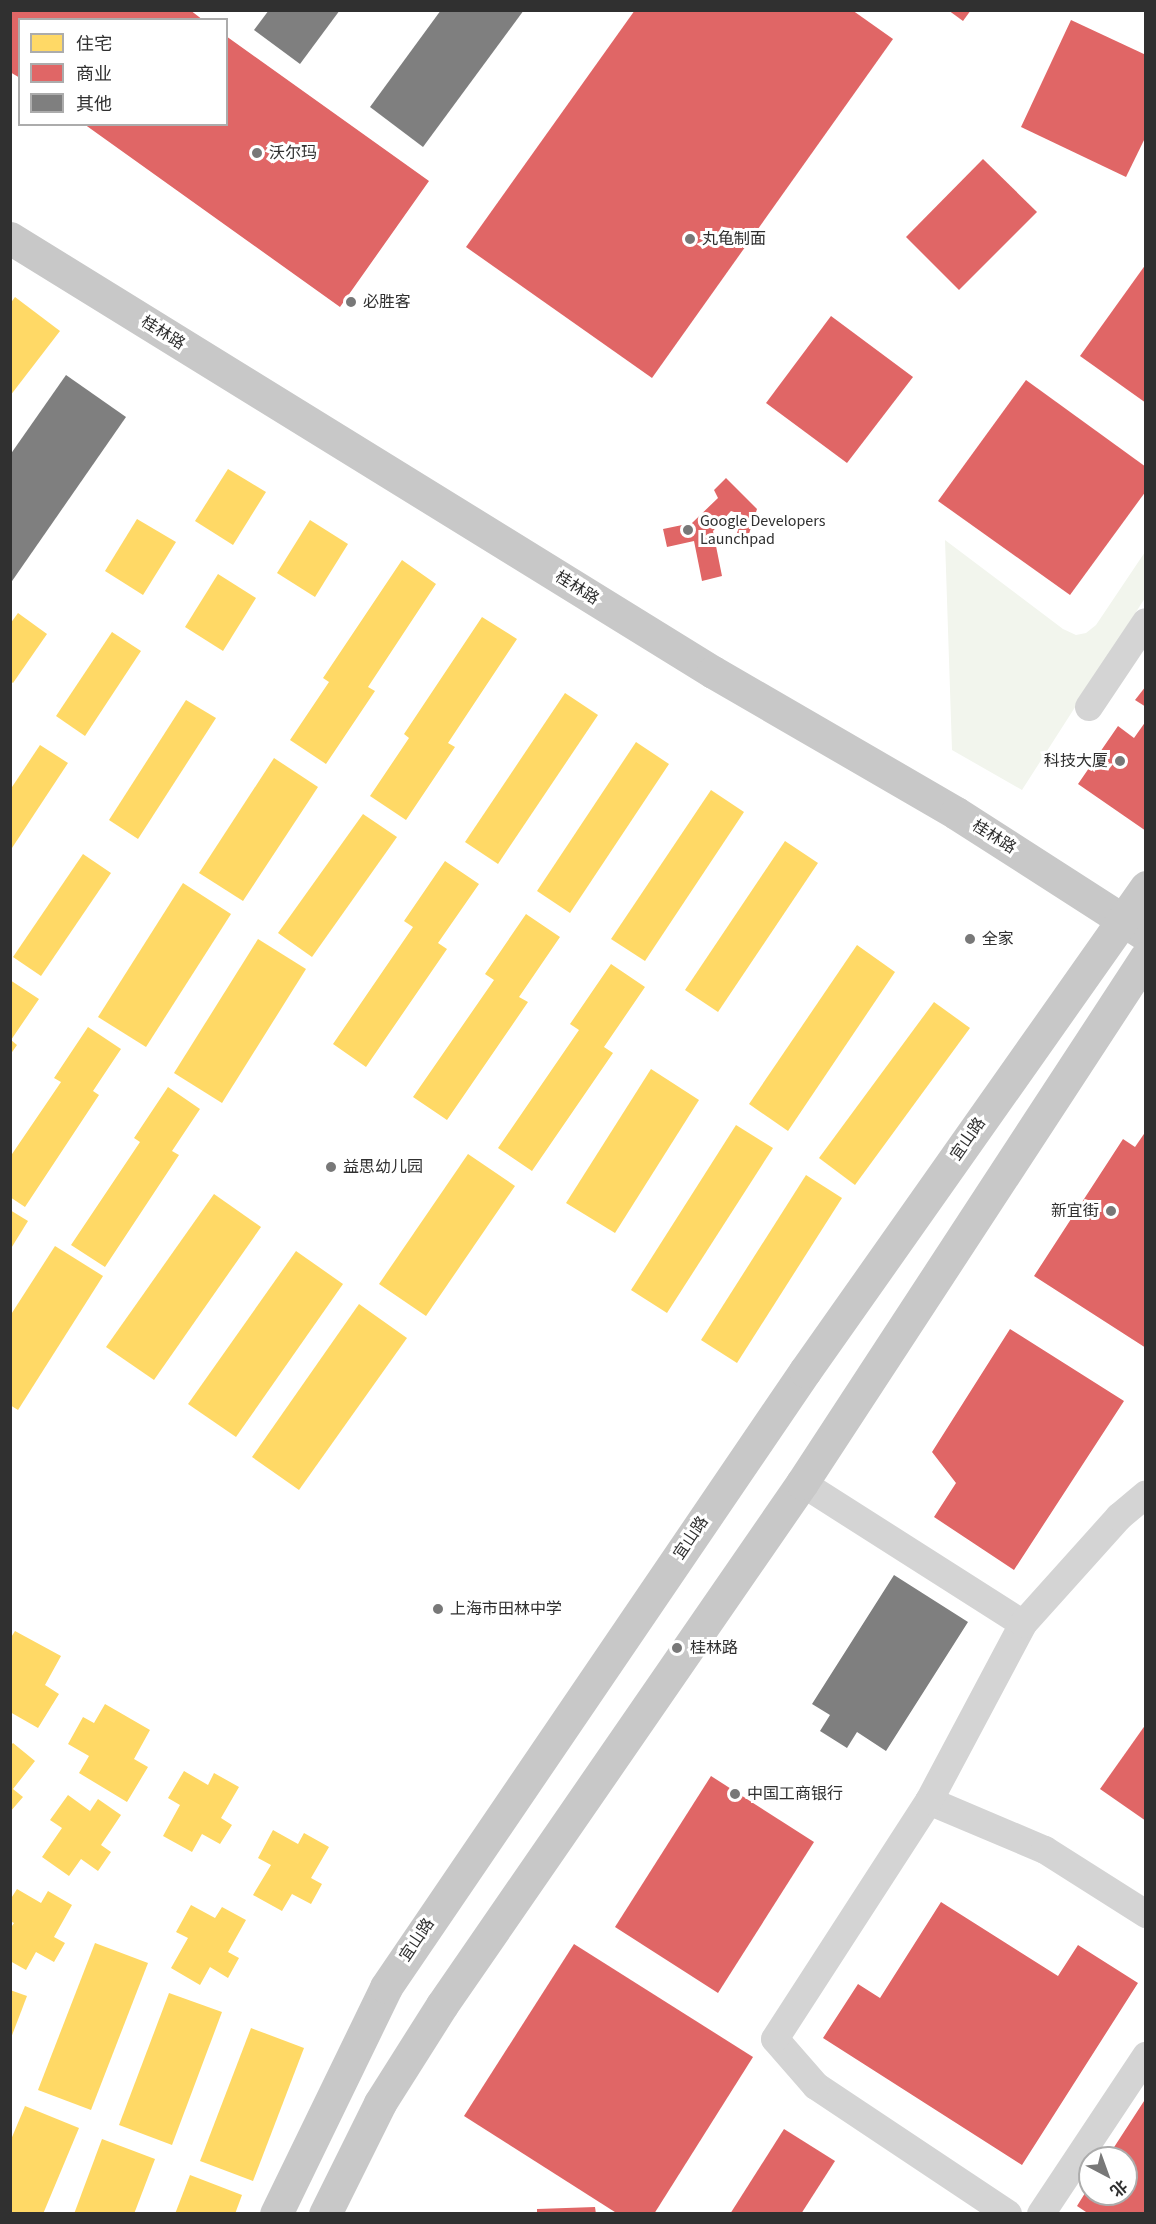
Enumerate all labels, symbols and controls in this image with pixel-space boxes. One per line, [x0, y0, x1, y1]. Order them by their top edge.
legend [18, 18, 228, 126]
text: 住宅 [76, 32, 112, 57]
text: 商业 [76, 62, 112, 87]
text: 其他 [76, 92, 112, 117]
place label: 沃尔玛 [269, 143, 317, 163]
marker: 沃尔玛 [250, 146, 264, 160]
place label: 丸龟制面 [702, 229, 766, 249]
marker: 丸龟制面 [683, 232, 697, 246]
place label: 必胜客 [363, 292, 411, 312]
marker: 必胜客 [344, 295, 358, 309]
street label: 桂林路 [138, 312, 188, 354]
place label: Google Developers Launchpad [700, 511, 825, 549]
marker: Google Developers Launchpad [681, 523, 695, 537]
street label: 桂林路 [552, 567, 602, 609]
place label: 科技大厦 [1044, 751, 1108, 771]
marker: 科技大厦 [1113, 754, 1127, 768]
street label: 桂林路 [969, 816, 1019, 858]
place label: 全家 [982, 929, 1014, 949]
marker: 全家 [963, 932, 977, 946]
street label: 宜山路 [946, 1114, 990, 1164]
place label: 益思幼儿园 [343, 1157, 423, 1177]
marker: 益思幼儿园 [324, 1160, 338, 1174]
place label: 新宜街 [1051, 1201, 1099, 1221]
marker: 新宜街 [1104, 1204, 1118, 1218]
street label: 宜山路 [670, 1513, 712, 1563]
place label: 上海市田林中学 [450, 1599, 562, 1619]
marker: 上海市田林中学 [431, 1602, 445, 1616]
place label: 桂林路 [690, 1638, 738, 1658]
marker: 桂林路 [668, 1639, 686, 1657]
place label: 中国工商银行 [747, 1784, 843, 1804]
marker: 中国工商银行 [728, 1787, 742, 1801]
street label: 宜山路 [396, 1915, 438, 1965]
north arrow [1078, 2146, 1138, 2206]
text: 北 [1105, 2175, 1132, 2202]

